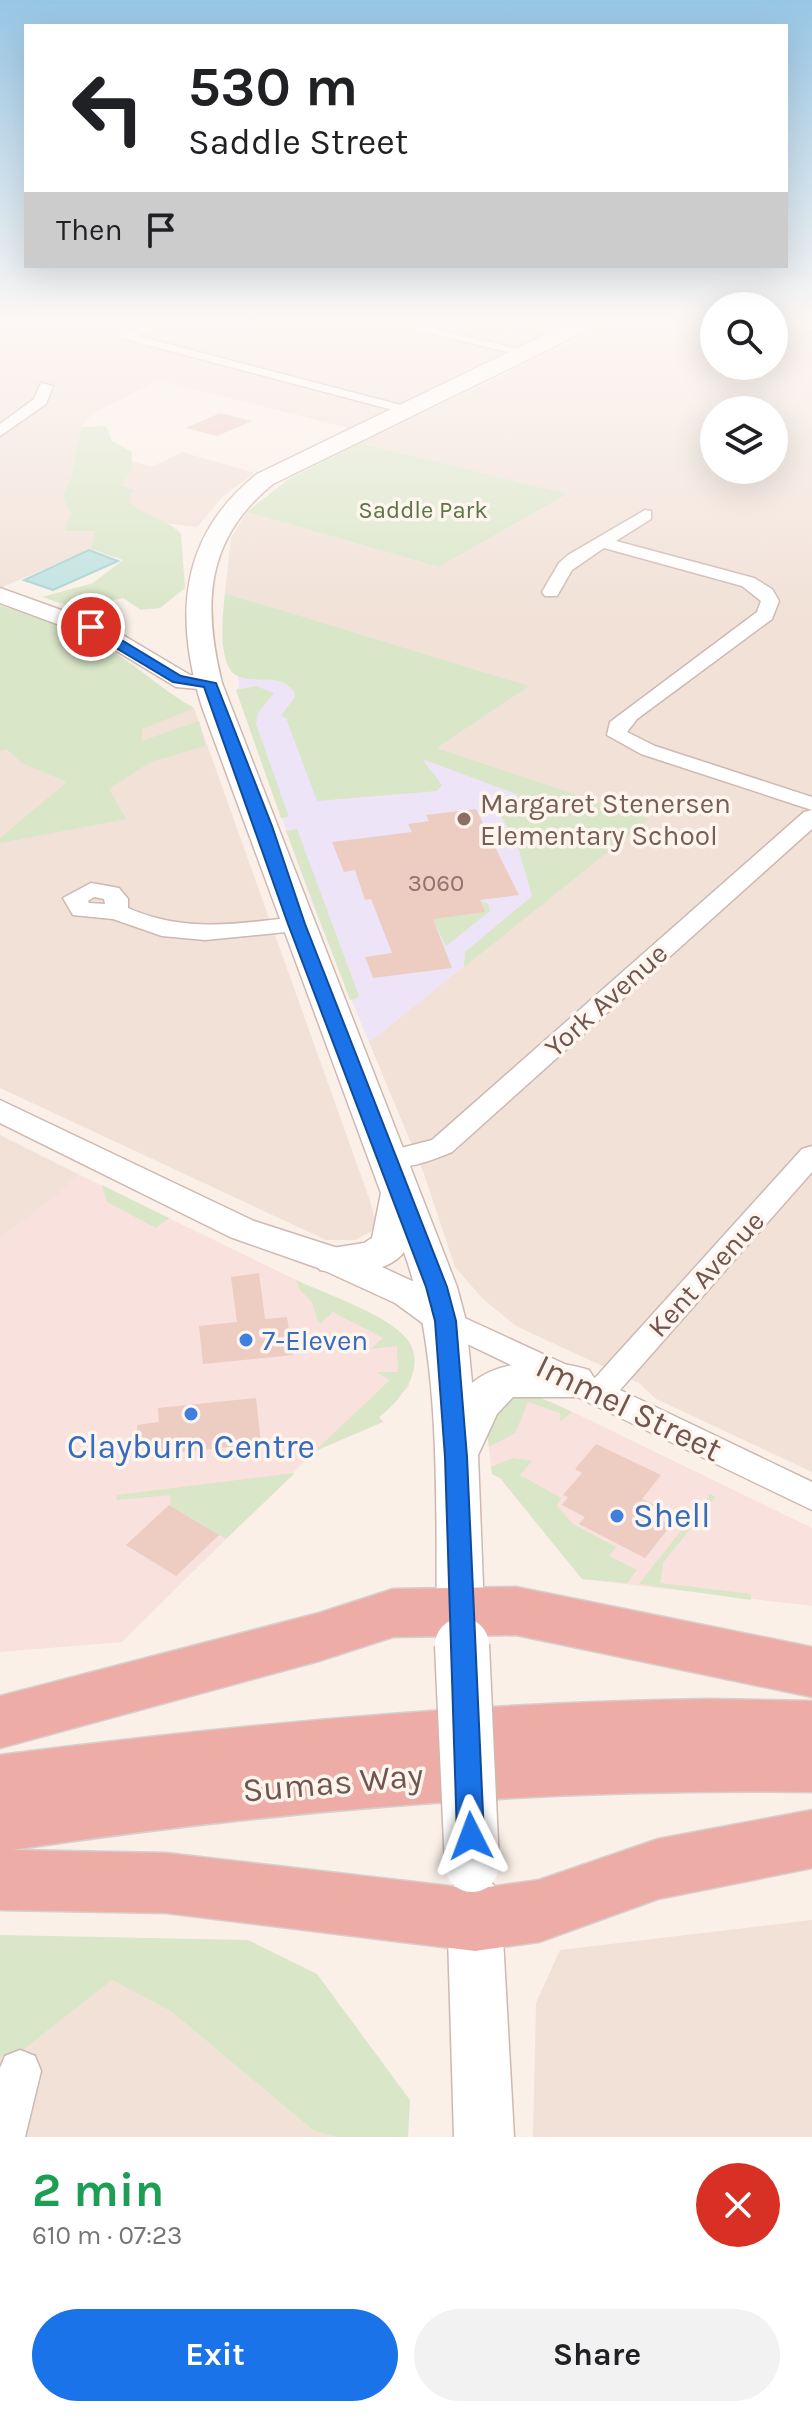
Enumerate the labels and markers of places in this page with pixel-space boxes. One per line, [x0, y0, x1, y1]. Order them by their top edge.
pin [57, 593, 125, 661]
place label: Margaret Stenersen Elementary School [480, 787, 731, 852]
marker: Margaret Stenersen Elementary School [455, 810, 473, 828]
place label: 7-Eleven [262, 1324, 368, 1357]
marker: 7-Eleven [237, 1331, 255, 1349]
marker: Clayburn Centre [182, 1405, 200, 1423]
place label: Clayburn Centre [67, 1427, 315, 1467]
place label: Shell [633, 1496, 711, 1536]
marker: Shell [608, 1507, 626, 1525]

